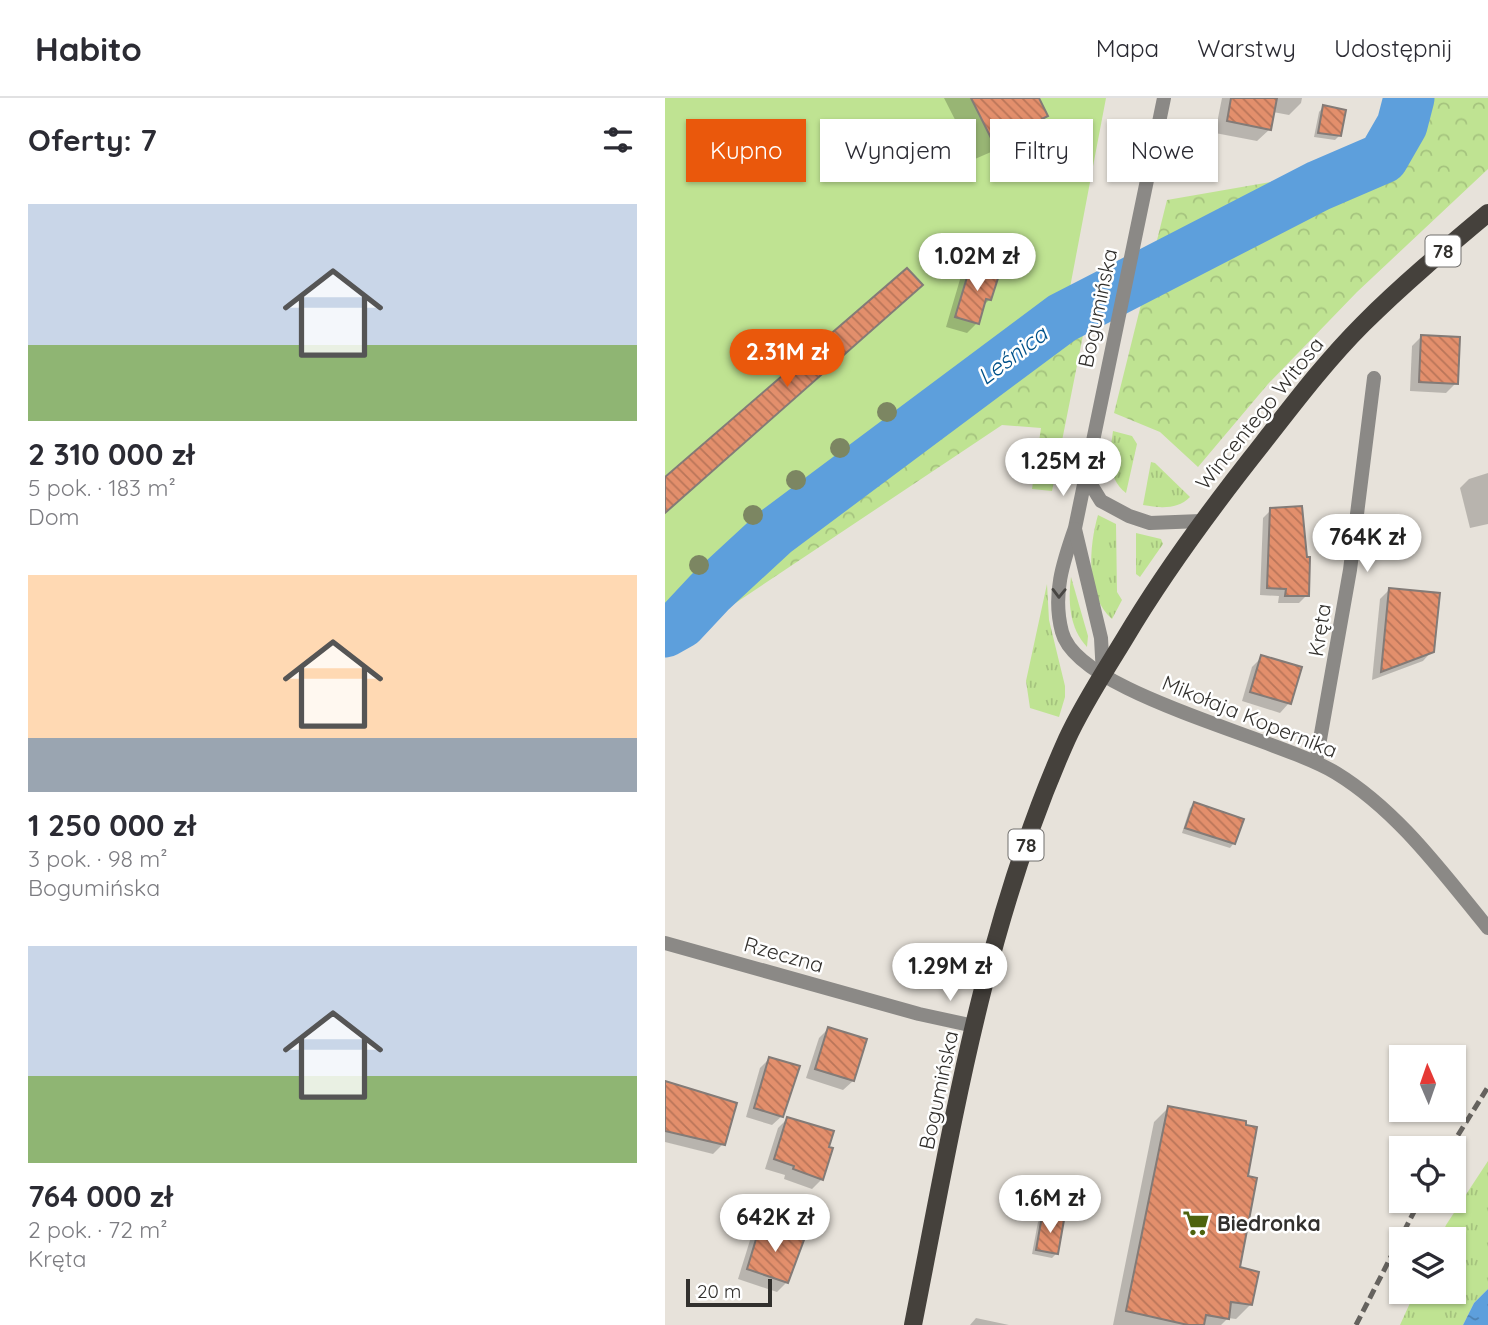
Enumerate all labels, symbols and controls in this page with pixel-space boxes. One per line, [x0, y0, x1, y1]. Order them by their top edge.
text: Habito [35, 28, 142, 69]
text: Mapa [1096, 33, 1159, 63]
text: Warstwy [1197, 33, 1296, 63]
text: Udostępnij [1334, 33, 1453, 63]
chip: Kupno [686, 119, 806, 182]
chip: Wynajem [820, 119, 976, 182]
chip: Filtry [990, 119, 1093, 182]
chip: Nowe [1107, 119, 1218, 182]
text: Oferty: 7 [28, 121, 157, 159]
icon: filters [599, 121, 637, 159]
pin: 1.02M zł [905, 234, 1049, 293]
road number: 78 [1425, 236, 1461, 266]
text: 1.02M zł [935, 241, 1019, 270]
street label: Bogumińska [1072, 246, 1122, 370]
icon: home [270, 250, 396, 376]
water label: Leśnica [971, 319, 1054, 391]
pin: 2.31M zł [715, 330, 859, 389]
street label: Wincentego Witosa [1189, 331, 1329, 495]
text: 2.31M zł [746, 337, 828, 366]
text: 2 310 000 zł [28, 435, 194, 473]
pin: 1.25M zł [991, 438, 1135, 498]
text: 1.25M zł [1021, 446, 1105, 475]
text: 5 pok. · 183 m² [28, 473, 176, 502]
text: Dom [28, 502, 80, 531]
pin: 764K zł [1302, 514, 1432, 574]
text: 764K zł [1328, 522, 1406, 551]
one-way arrow [1051, 589, 1067, 599]
street label: Kręta [1302, 602, 1336, 658]
icon: home [270, 621, 396, 747]
street label: Mikołaja Kopernika [1159, 669, 1341, 763]
text: 1 250 000 zł [28, 806, 196, 844]
road number: 78 [1009, 830, 1043, 860]
text: 3 pok. · 98 m² [28, 844, 167, 873]
text: Bogumińska [28, 873, 160, 902]
street label: Rzeczna [741, 930, 827, 978]
pin: 1.29M zł [878, 944, 1022, 1003]
text: 1.29M zł [908, 951, 992, 980]
icon: home [270, 992, 396, 1118]
street label: Bogumińska [913, 1028, 963, 1152]
north arrow [1389, 1045, 1467, 1122]
map controls [1389, 1045, 1466, 1304]
button: locate [1389, 1136, 1466, 1213]
pin: 1.6M zł [985, 1176, 1115, 1235]
text: 764 000 zł [28, 1177, 172, 1215]
text: 1.6M zł [1015, 1183, 1085, 1212]
pin: 642K zł [710, 1194, 840, 1254]
text: 642K zł [736, 1202, 814, 1231]
supermarket icon: Biedronka [1181, 1208, 1211, 1238]
place label: Biedronka [1217, 1210, 1321, 1236]
text: 2 pok. · 72 m² [28, 1215, 167, 1244]
button: layers [1389, 1227, 1466, 1304]
text: Kręta [28, 1244, 86, 1273]
scale bar [686, 1276, 772, 1308]
text: 20 m [697, 1279, 741, 1303]

